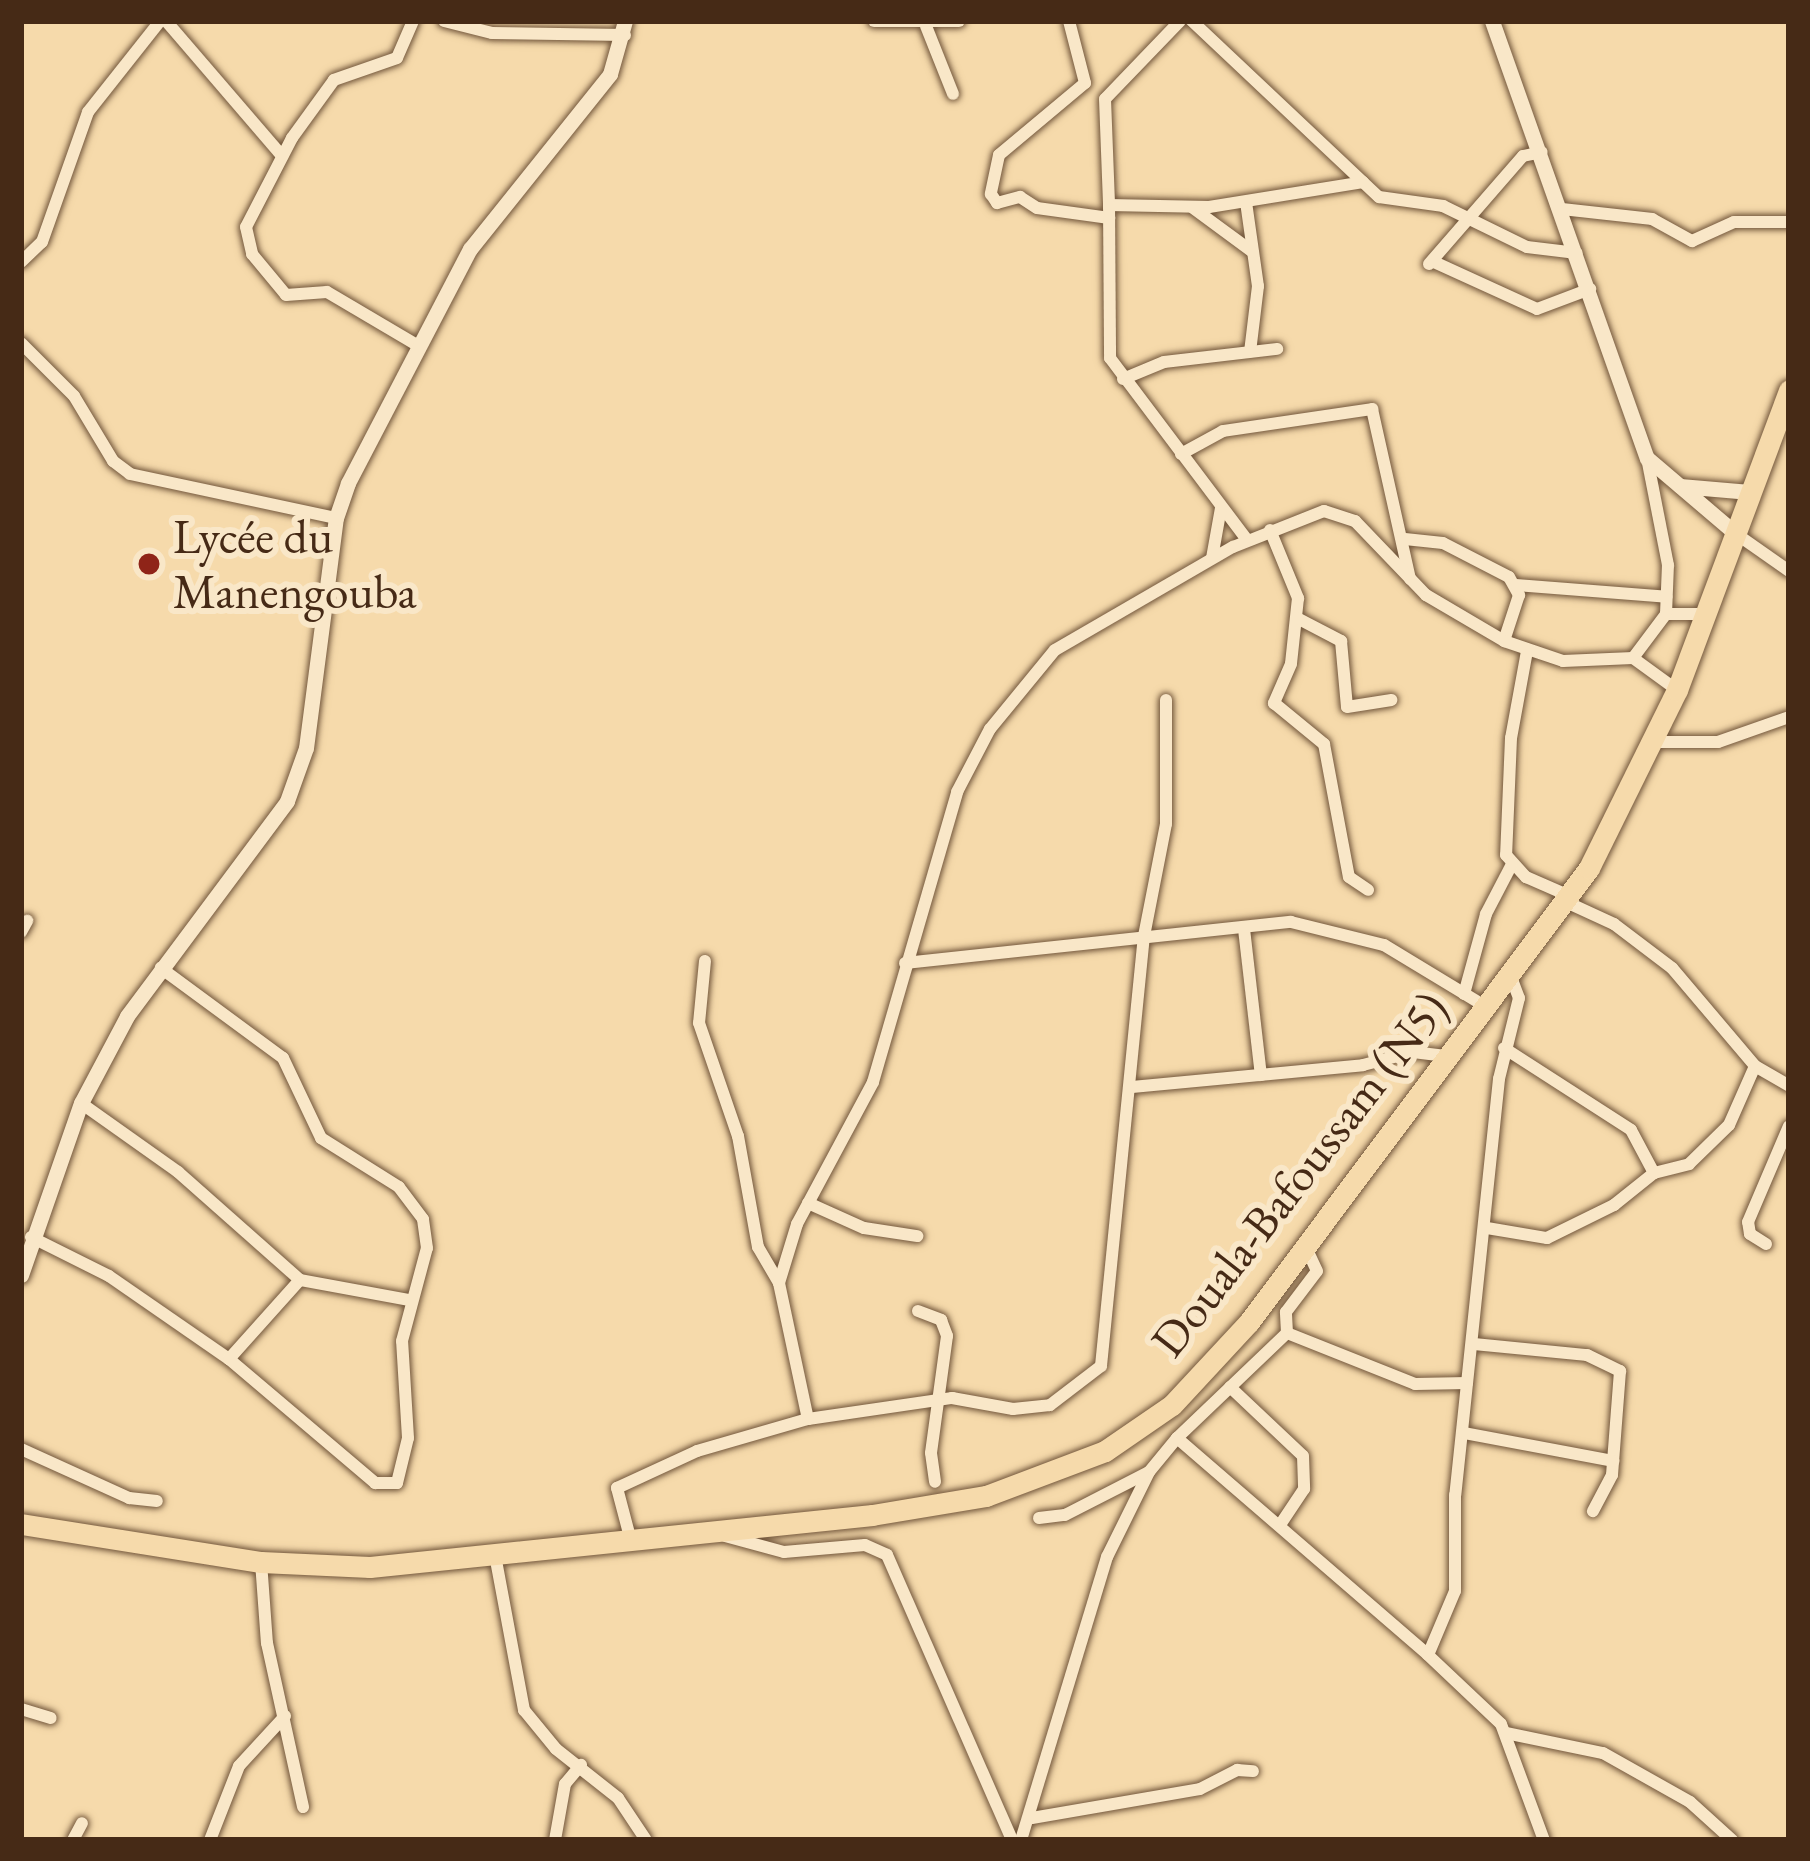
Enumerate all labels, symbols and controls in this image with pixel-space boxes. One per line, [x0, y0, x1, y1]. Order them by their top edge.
place label: Lycée du Manengouba [173, 507, 417, 620]
marker: Lycée du Manengouba [136, 551, 162, 577]
street label: Douala-Bafoussam (N5) [1139, 980, 1459, 1368]

